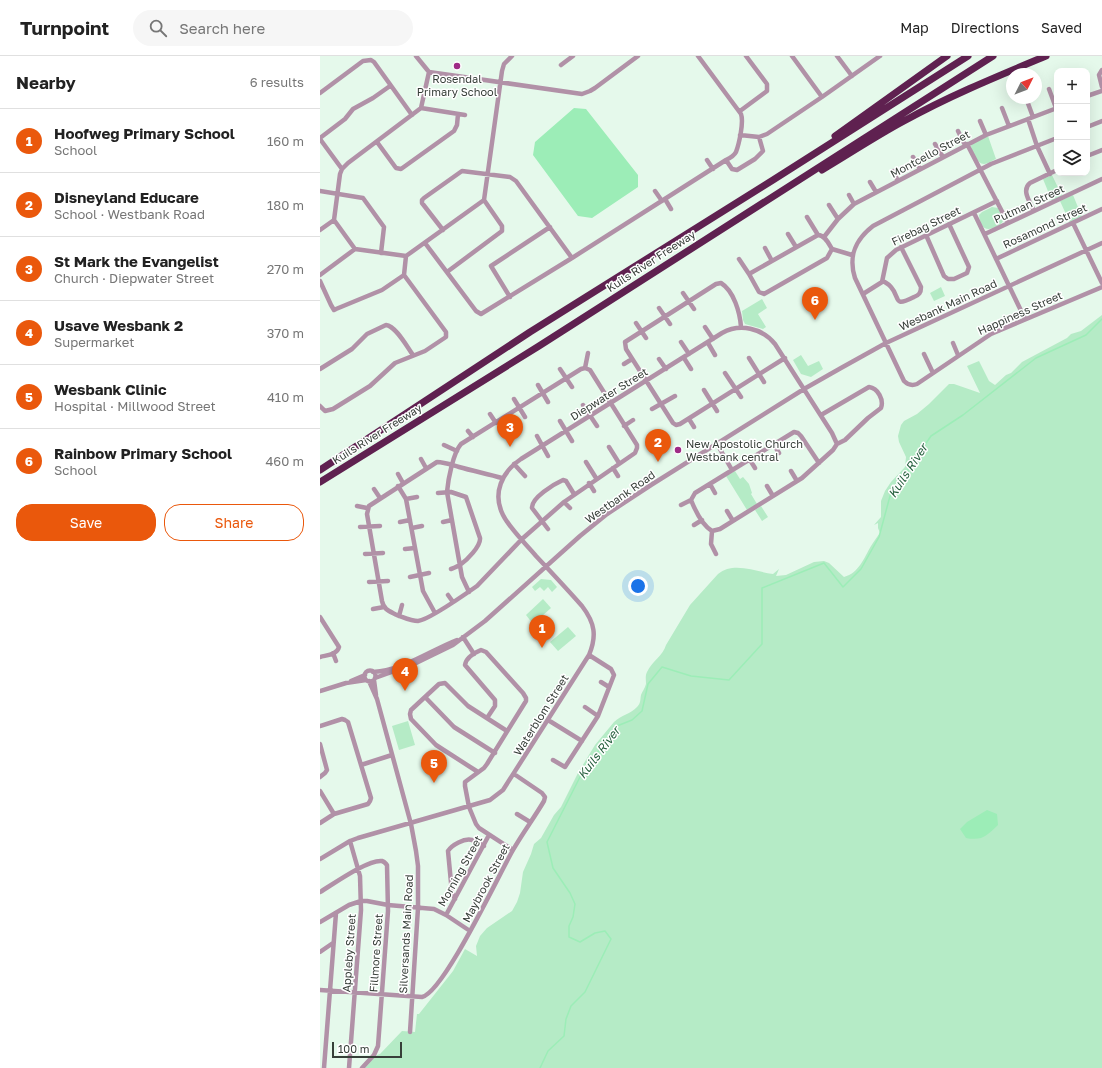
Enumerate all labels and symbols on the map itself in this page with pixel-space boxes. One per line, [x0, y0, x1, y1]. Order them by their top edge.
marker: Rosendal Primary School [452, 61, 462, 71]
north arrow [1006, 68, 1042, 104]
place label: Rosendal Primary School [417, 72, 498, 98]
street label: Montcello Street [888, 127, 972, 180]
street label: Putman Street [991, 182, 1066, 226]
street label: Rosamond Street [1001, 200, 1089, 251]
street label: Firebag Street [889, 203, 962, 248]
street label: Kuils River Freeway [604, 227, 697, 294]
street label: Wesbank Main Road [897, 276, 999, 333]
pin: 6 [802, 287, 828, 320]
street label: Happiness Street [976, 288, 1064, 337]
street label: Diepwater Street [568, 365, 650, 423]
street label: Kuils River Freeway [330, 401, 424, 466]
pin: 3 [497, 414, 523, 447]
pin: 2 [645, 429, 671, 462]
place label: New Apostolic Church Westbank central [686, 437, 803, 463]
water label: Kuils River [885, 439, 932, 500]
marker: New Apostolic Church Westbank central [673, 445, 683, 455]
street label: Westbank Road [582, 468, 657, 526]
your location [628, 576, 648, 596]
pin: 1 [529, 615, 555, 648]
pin: 4 [392, 658, 418, 691]
street label: Waterblom Street [510, 672, 571, 758]
water label: Kuils River [574, 722, 624, 782]
pin: 5 [421, 750, 447, 783]
street label: Morning Street [435, 833, 484, 908]
street label: Maybrook Street [459, 841, 512, 924]
street label: Silversands Main Road [396, 874, 415, 994]
street label: Appleby Street [339, 913, 358, 993]
street label: Fillmore Street [366, 913, 385, 993]
scale bar [332, 1040, 402, 1059]

